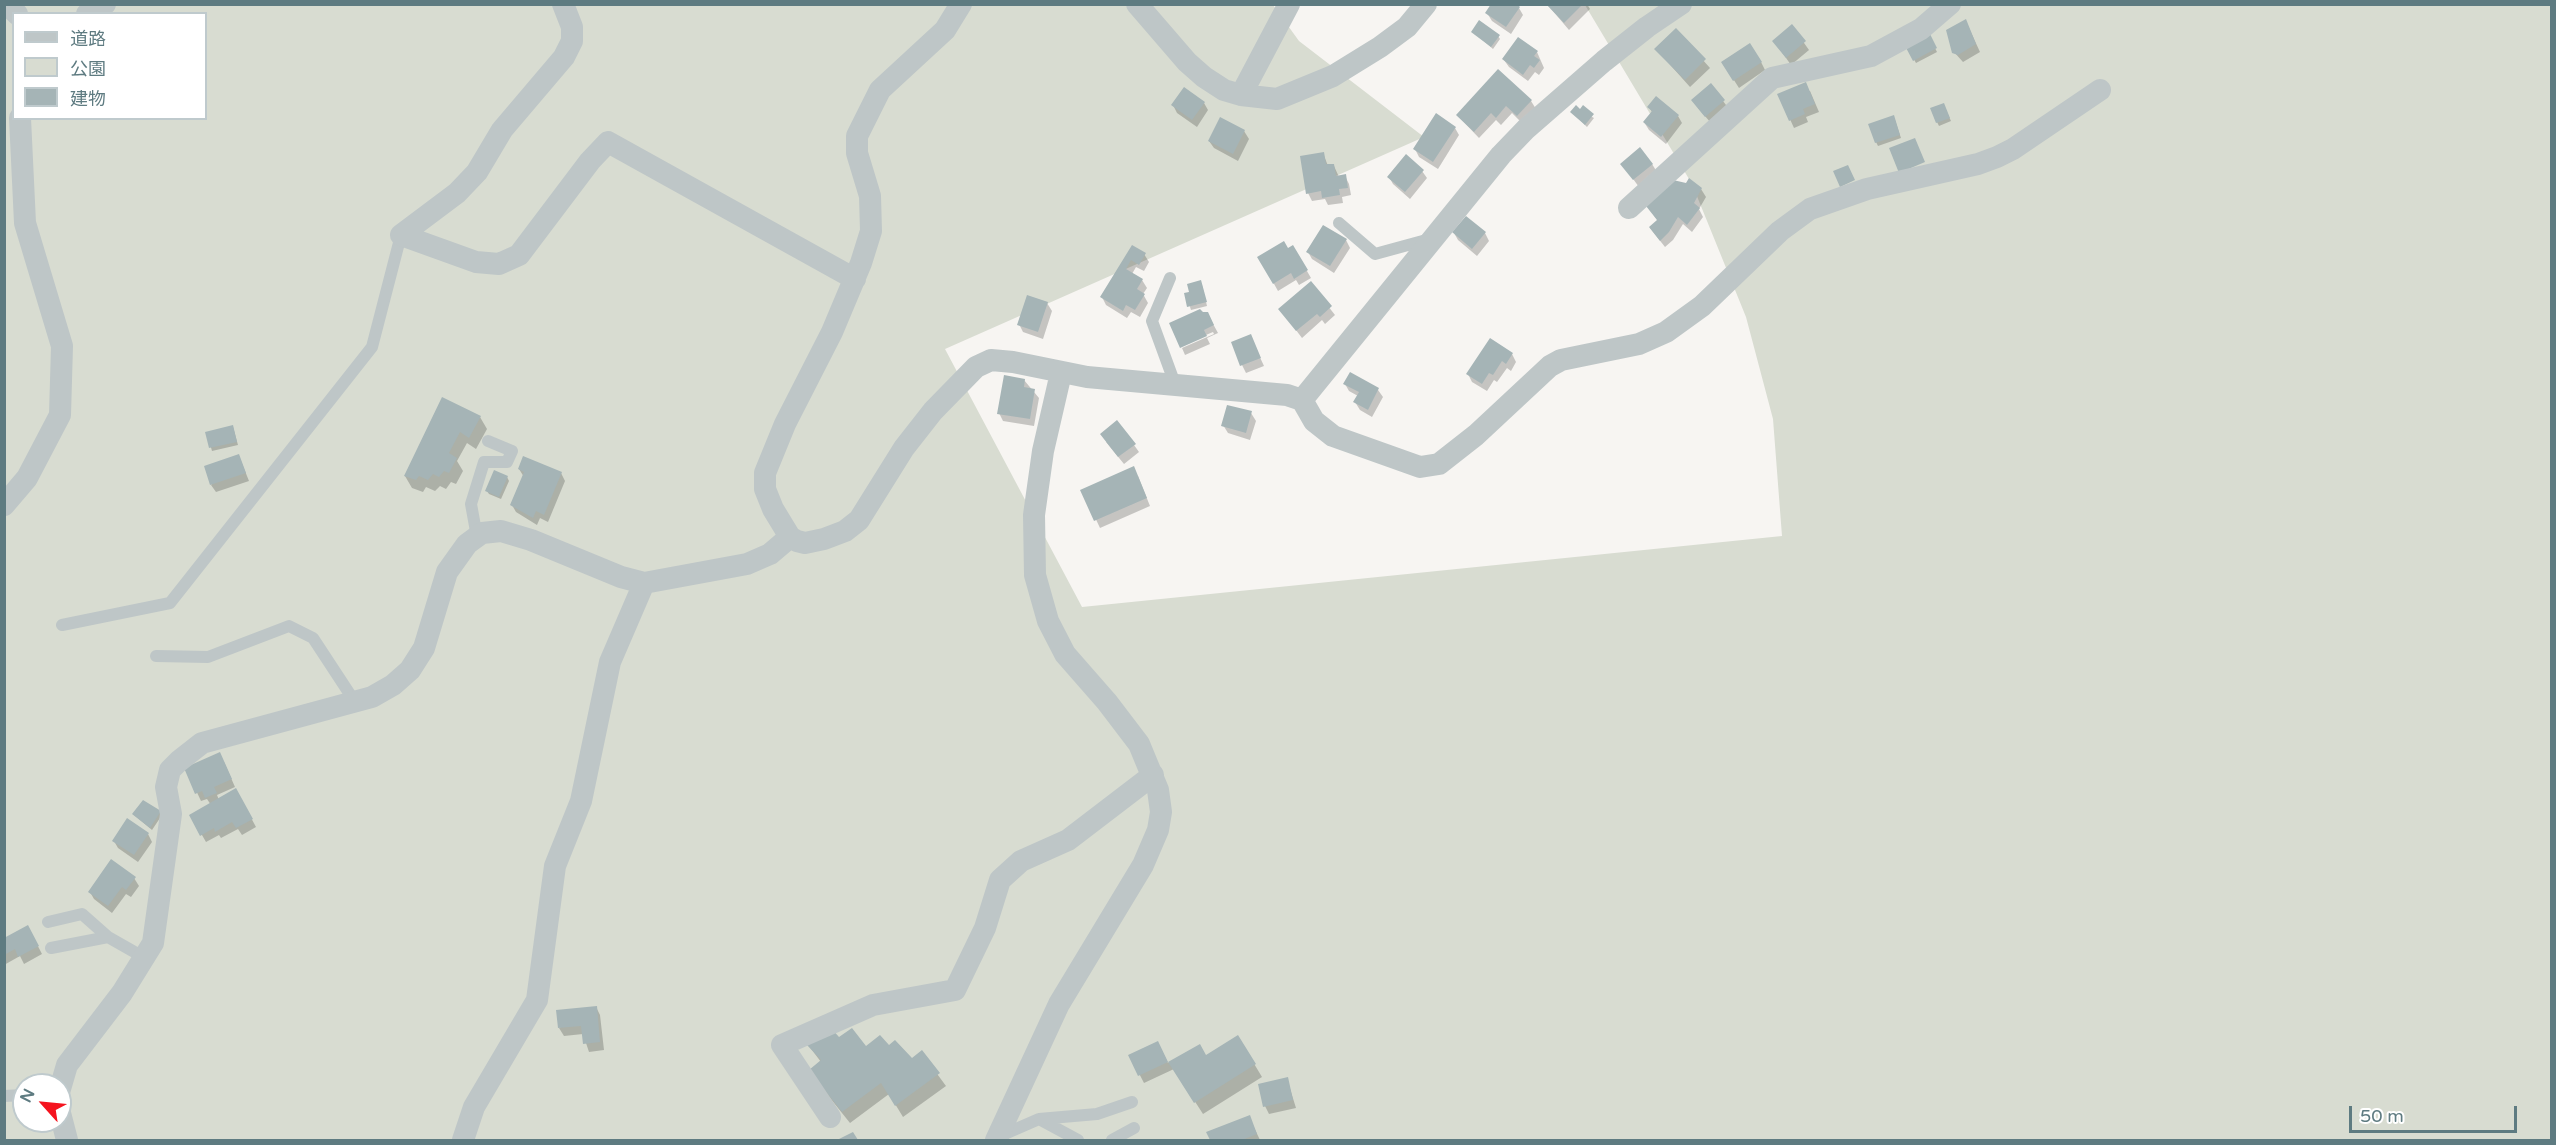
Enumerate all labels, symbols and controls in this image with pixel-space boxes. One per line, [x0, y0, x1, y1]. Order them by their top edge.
legend [12, 12, 207, 120]
text: 道路 [70, 28, 106, 50]
text: 公園 [70, 58, 106, 80]
text: 建物 [70, 88, 106, 110]
north arrow [12, 1073, 72, 1133]
text: N [16, 1085, 40, 1106]
scale bar [2352, 1094, 2520, 1132]
text: 50 m [2360, 1105, 2404, 1127]

